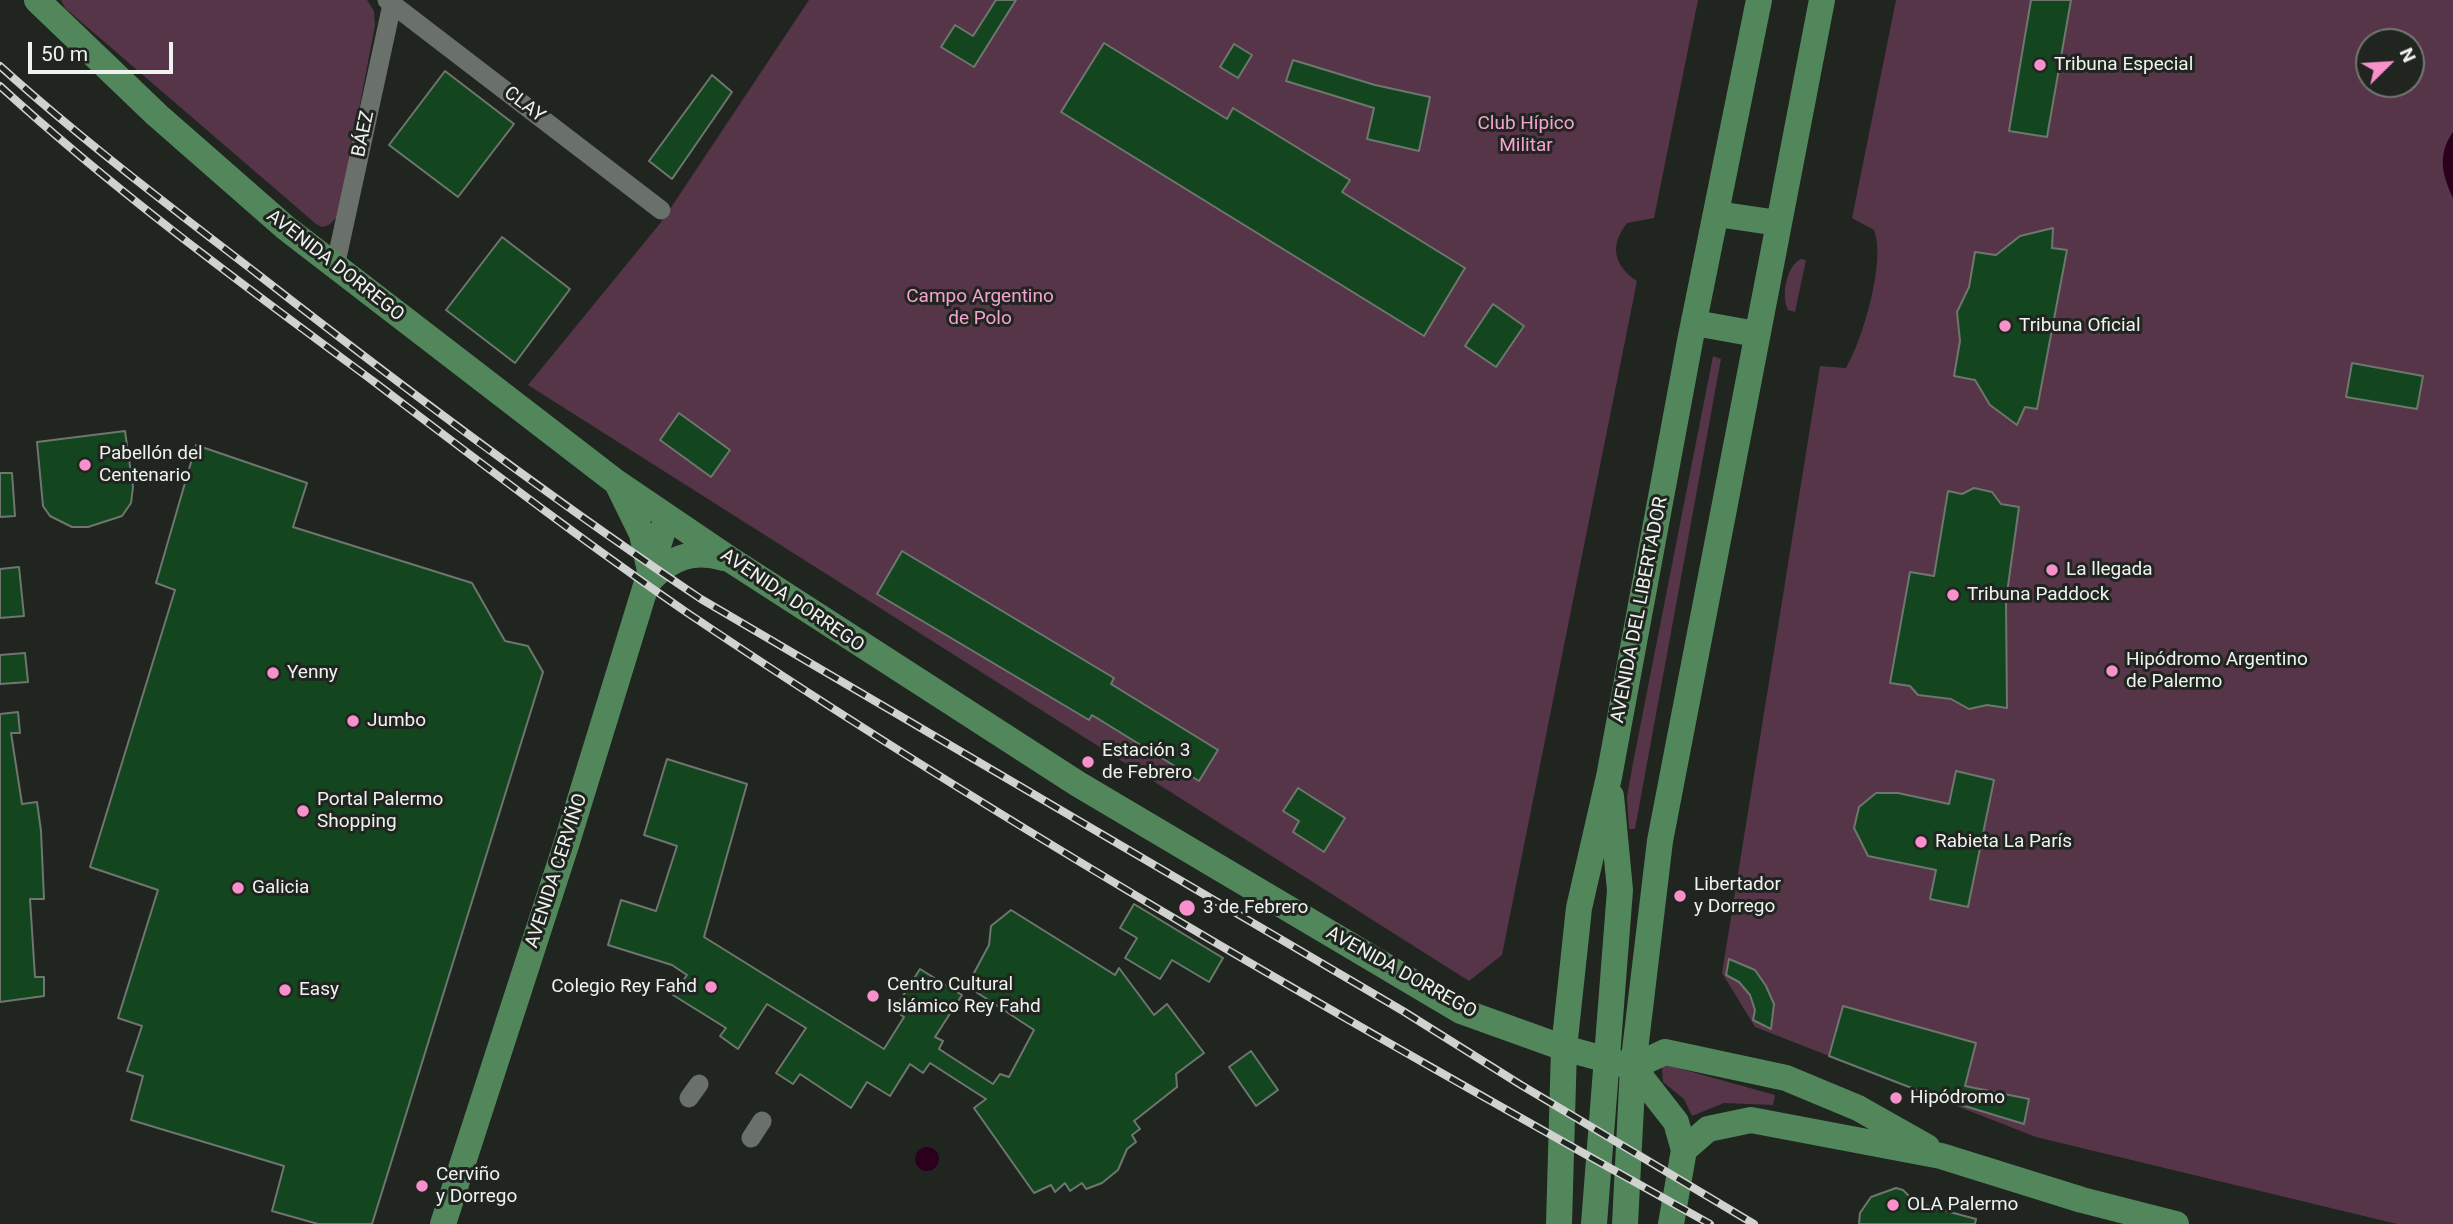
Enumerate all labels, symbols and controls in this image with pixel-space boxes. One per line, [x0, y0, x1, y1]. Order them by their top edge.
scale bar [32, 28, 177, 72]
north arrow [2355, 28, 2425, 98]
text: 50 m [41, 42, 88, 66]
text: N [2395, 44, 2421, 66]
place label: Tribuna Especial [2054, 54, 2193, 76]
marker: Tribuna Especial [2032, 57, 2048, 73]
street label: CLAY [499, 82, 549, 128]
street label: BÁEZ [348, 109, 380, 159]
park label: Club Hípico Militar [1477, 113, 1575, 157]
street label: AVENIDA DORREGO [262, 205, 408, 327]
park label: Campo Argentino de Polo [906, 286, 1054, 330]
place label: Tribuna Oficial [2019, 315, 2141, 337]
marker: Tribuna Oficial [1997, 318, 2013, 334]
place label: Pabellón del Centenario [99, 443, 203, 487]
marker: Pabellón del Centenario [77, 457, 93, 473]
street label: AVENIDA DEL LIBERTADOR [1607, 495, 1673, 725]
street label: AVENIDA DORREGO [716, 544, 868, 658]
place label: La llegada [2066, 559, 2153, 581]
marker: La llegada [2044, 562, 2060, 578]
place label: Tribuna Paddock [1967, 584, 2109, 606]
marker: Tribuna Paddock [1945, 587, 1961, 603]
place label: Hipódromo Argentino de Palermo [2126, 649, 2308, 693]
place label: Yenny [287, 662, 338, 684]
marker: Hipódromo Argentino de Palermo [2104, 663, 2120, 679]
marker: Yenny [265, 665, 281, 681]
place label: Jumbo [367, 710, 426, 732]
marker: Jumbo [345, 713, 361, 729]
place label: Estación 3 de Febrero [1102, 740, 1192, 784]
marker: Estación 3 de Febrero [1080, 754, 1096, 770]
place label: Portal Palermo Shopping [317, 789, 443, 833]
street label: AVENIDA CERVIÑO [521, 791, 593, 951]
marker: Portal Palermo Shopping [295, 803, 311, 819]
place label: Rabieta La París [1935, 831, 2072, 853]
marker: Rabieta La París [1913, 834, 1929, 850]
place label: Libertador y Dorrego [1694, 874, 1781, 918]
place label: Galicia [252, 877, 309, 899]
marker: Galicia [230, 880, 246, 896]
marker: Libertador y Dorrego [1672, 888, 1688, 904]
place label: 3 de Febrero [1203, 897, 1308, 919]
marker: 3 de Febrero [1177, 898, 1197, 918]
street label: AVENIDA DORREGO [1322, 922, 1480, 1024]
place label: Centro Cultural Islámico Rey Fahd [887, 974, 1041, 1018]
place label: Colegio Rey Fahd [551, 976, 697, 998]
place label: Easy [299, 979, 339, 1001]
marker: Colegio Rey Fahd [703, 979, 719, 995]
marker: Easy [277, 982, 293, 998]
marker: Centro Cultural Islámico Rey Fahd [865, 988, 881, 1004]
place label: Hipódromo [1910, 1087, 2005, 1109]
marker: Hipódromo [1888, 1090, 1904, 1106]
place label: Cerviño y Dorrego [436, 1164, 517, 1208]
marker: Cerviño y Dorrego [414, 1178, 430, 1194]
place label: OLA Palermo [1907, 1194, 2018, 1216]
marker: OLA Palermo [1885, 1197, 1901, 1213]

